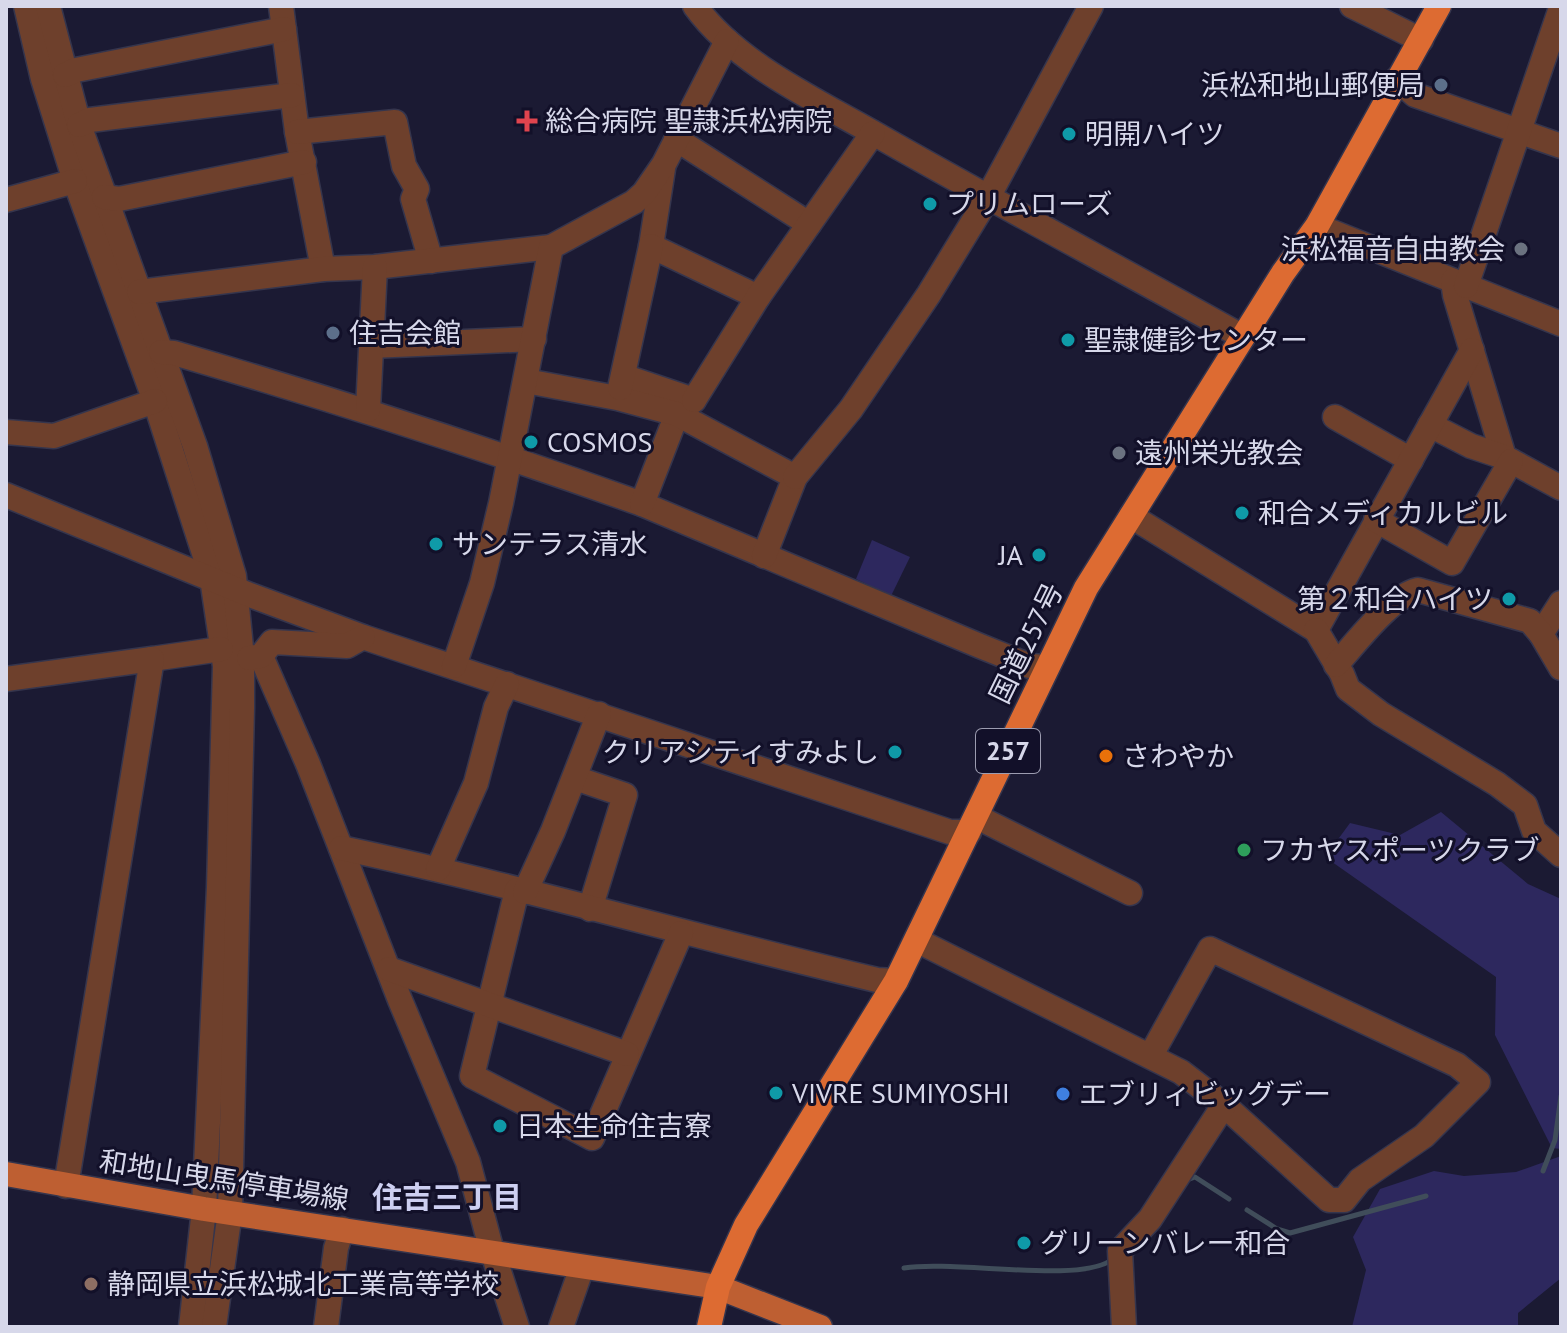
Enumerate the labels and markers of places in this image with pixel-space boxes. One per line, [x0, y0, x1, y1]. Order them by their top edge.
place label: 浜松和地山郵便局 [1201, 66, 1425, 103]
marker: 浜松和地山郵便局 [1432, 76, 1450, 94]
place label: 総合病院 聖隷浜松病院 [545, 102, 832, 139]
marker: 総合病院 聖隷浜松病院 [516, 110, 538, 132]
place label: 明開ハイツ [1085, 115, 1224, 152]
marker: 明開ハイツ [1060, 125, 1078, 143]
place label: プリムローズ [946, 185, 1113, 222]
marker: プリムローズ [921, 195, 939, 213]
place label: 浜松福音自由教会 [1281, 230, 1505, 267]
marker: 浜松福音自由教会 [1512, 240, 1530, 258]
place label: 住吉会館 [349, 314, 461, 351]
place label: 聖隷健診センター [1084, 321, 1308, 358]
marker: 住吉会館 [324, 324, 342, 342]
marker: 聖隷健診センター [1059, 331, 1077, 349]
place label: COSMOS [547, 423, 652, 460]
marker: COSMOS [522, 433, 540, 451]
place label: 遠州栄光教会 [1135, 434, 1303, 471]
marker: 遠州栄光教会 [1110, 444, 1128, 462]
place label: 和合メディカルビル [1258, 494, 1508, 531]
marker: 和合メディカルビル [1233, 504, 1251, 522]
place label: サンテラス清水 [452, 525, 647, 562]
marker: サンテラス清水 [427, 535, 445, 553]
place label: JA [997, 536, 1024, 573]
marker: JA [1030, 546, 1048, 564]
place label: 第２和合ハイツ [1298, 580, 1493, 617]
marker: 第２和合ハイツ [1500, 590, 1518, 608]
place label: クリアシティすみよし [602, 733, 879, 770]
place label: さわやか [1122, 737, 1234, 774]
marker: クリアシティすみよし [886, 743, 904, 761]
marker: さわやか [1097, 747, 1115, 765]
place label: フカヤスポーツクラブ [1260, 831, 1539, 868]
marker: フカヤスポーツクラブ [1235, 841, 1253, 859]
place label: VIVRE SUMIYOSHI [791, 1074, 1010, 1111]
place label: エブリィビッグデー [1079, 1075, 1331, 1112]
marker: VIVRE SUMIYOSHI [767, 1084, 785, 1102]
marker: エブリィビッグデー [1054, 1085, 1072, 1103]
place label: 日本生命住吉寮 [516, 1107, 712, 1144]
marker: 日本生命住吉寮 [491, 1117, 509, 1135]
place label: グリーンバレー和合 [1040, 1224, 1291, 1261]
marker: グリーンバレー和合 [1015, 1234, 1033, 1252]
place label: 静岡県立浜松城北工業高等学校 [107, 1265, 499, 1302]
marker: 静岡県立浜松城北工業高等学校 [82, 1275, 100, 1293]

